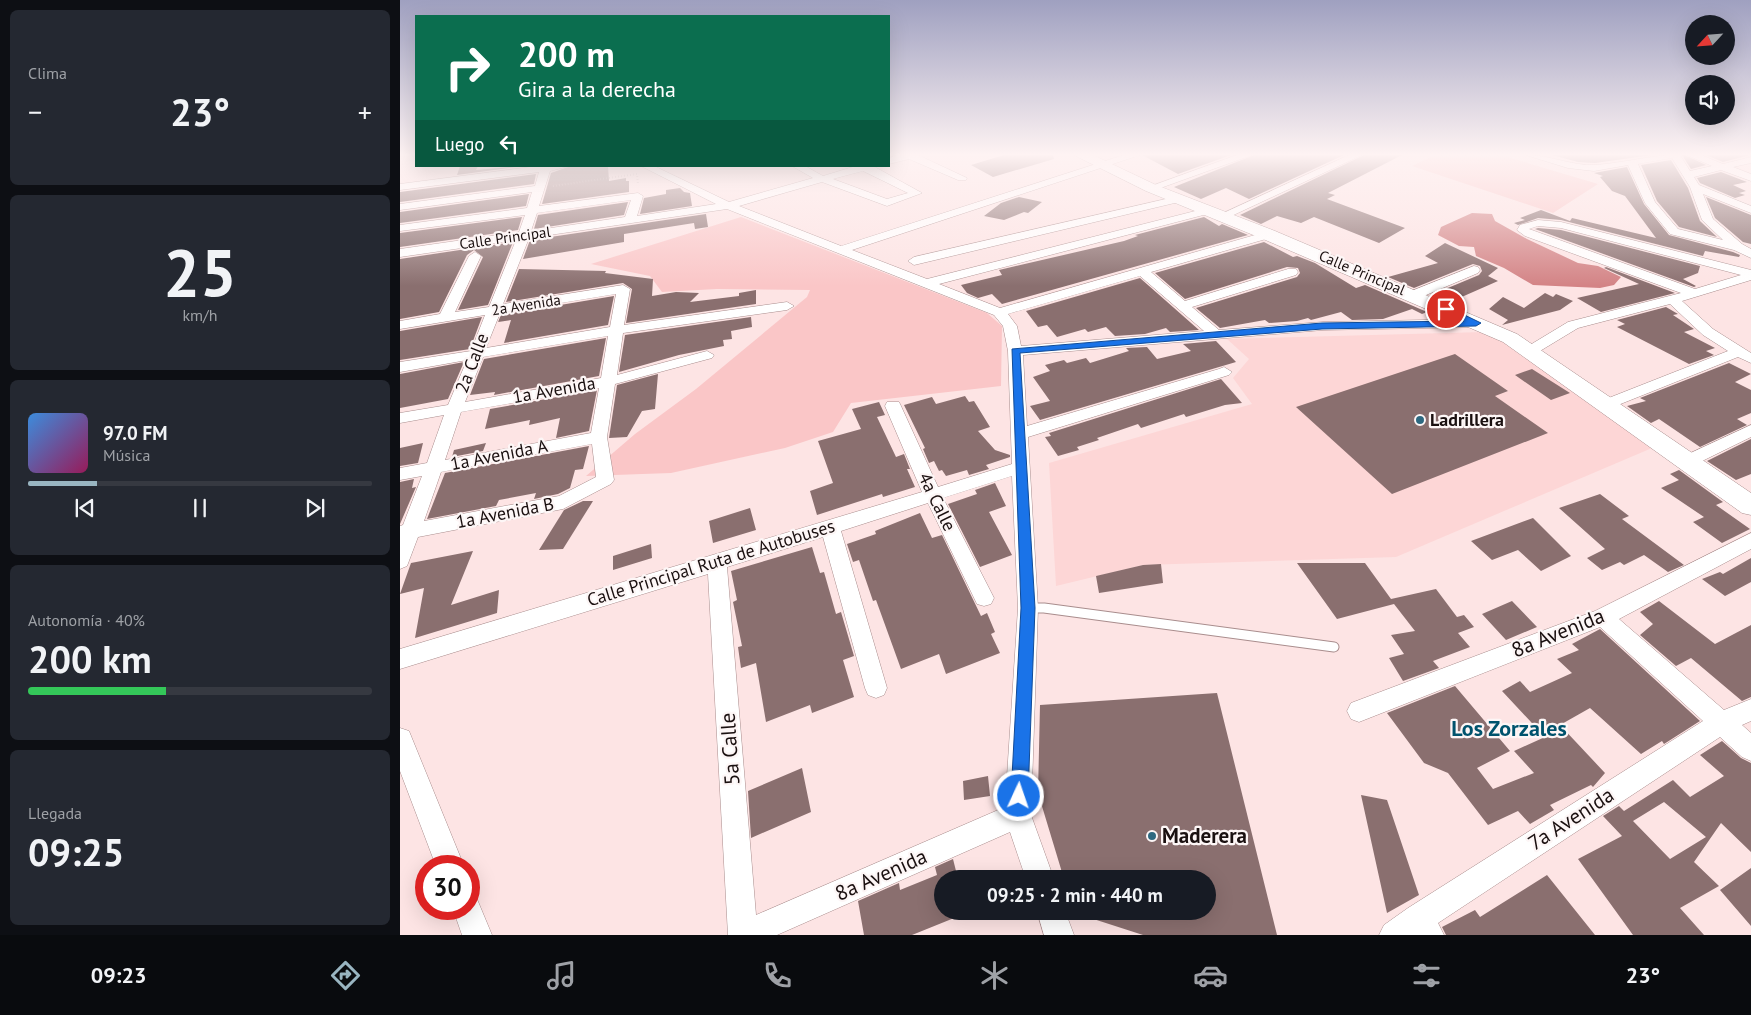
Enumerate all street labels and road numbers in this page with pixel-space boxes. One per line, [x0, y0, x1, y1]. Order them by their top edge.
street label: Calle Principal [458, 222, 552, 253]
street label: Calle Principal [1316, 246, 1409, 300]
street label: 2a Avenida [490, 290, 562, 319]
street label: 2a Calle [450, 330, 493, 396]
street label: 1a Avenida [511, 371, 597, 408]
street label: 1a Avenida A [448, 434, 550, 475]
street label: 4a Calle [913, 469, 961, 535]
street label: 1a Avenida B [454, 492, 556, 533]
street label: Calle Principal Ruta de Autobuses [584, 514, 838, 611]
street label: 8a Avenida [1507, 602, 1608, 663]
street label: 5a Calle [714, 712, 745, 786]
street label: 7a Avenida [1523, 781, 1619, 856]
street label: 8a Avenida [831, 842, 931, 907]

